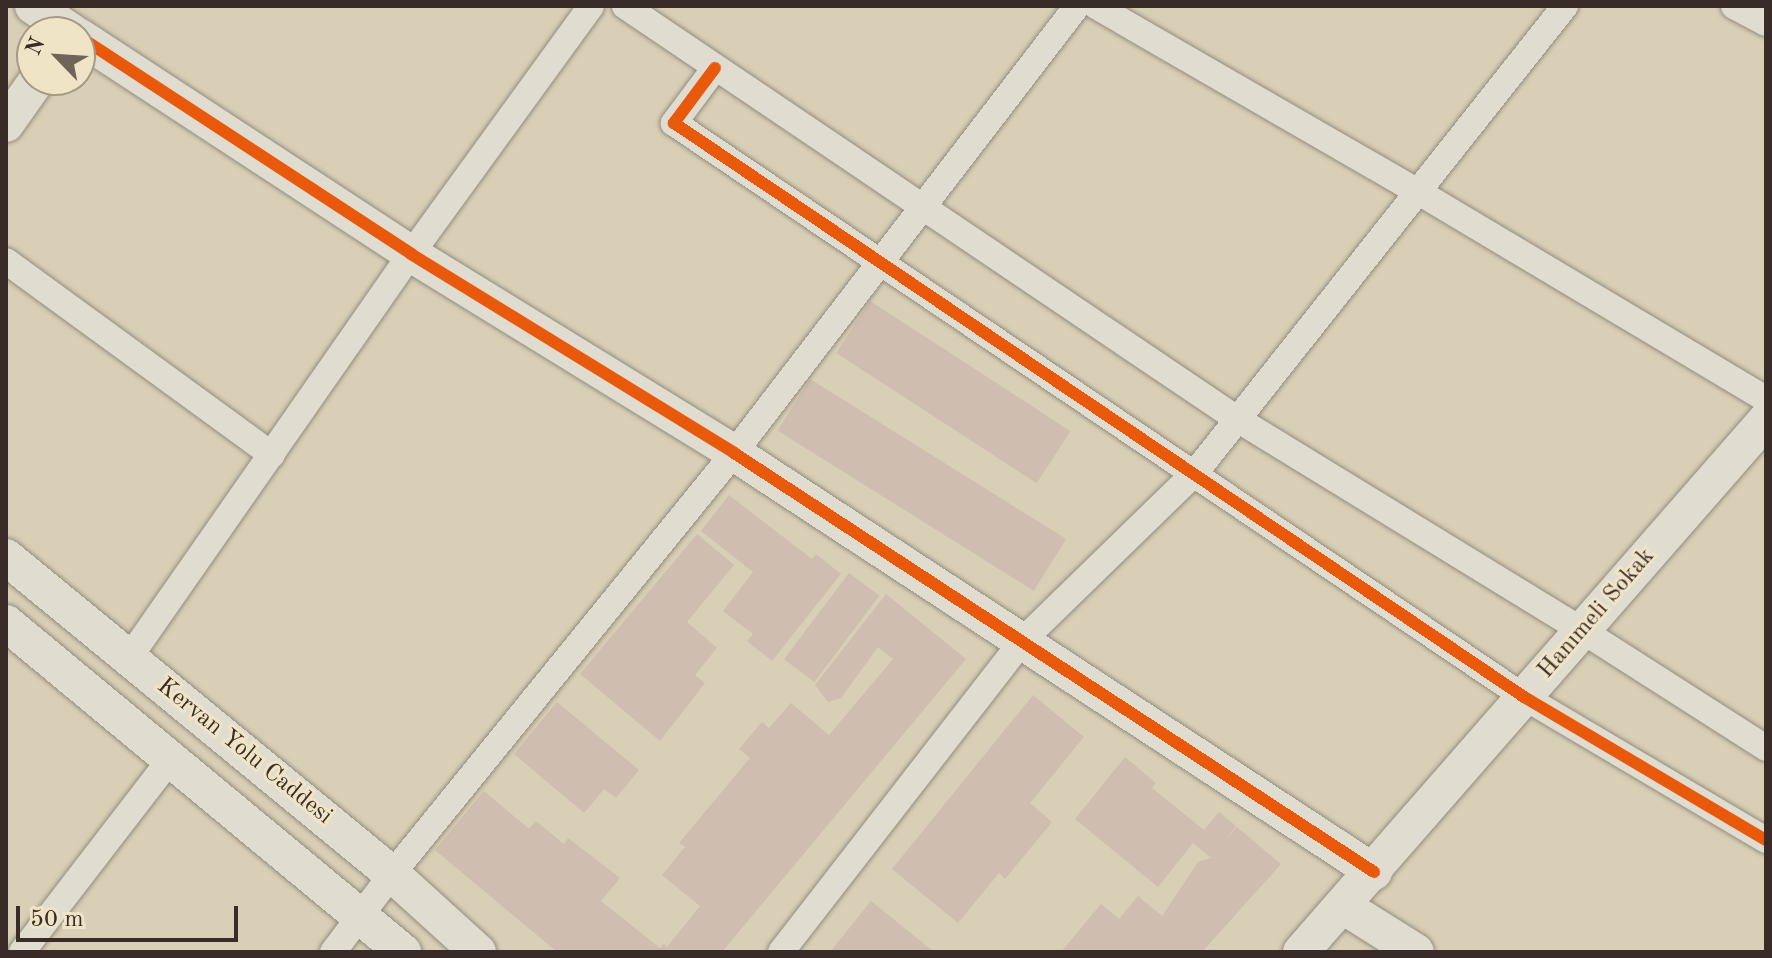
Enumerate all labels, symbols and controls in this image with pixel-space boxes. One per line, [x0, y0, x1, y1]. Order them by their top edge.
north arrow [16, 16, 96, 96]
text: N [23, 34, 50, 59]
street label: Hanımeli Sokak [1532, 543, 1662, 685]
street label: Kervan Yolu Caddesi [151, 672, 337, 832]
scale bar [20, 890, 242, 940]
text: 50 m [30, 908, 84, 932]

